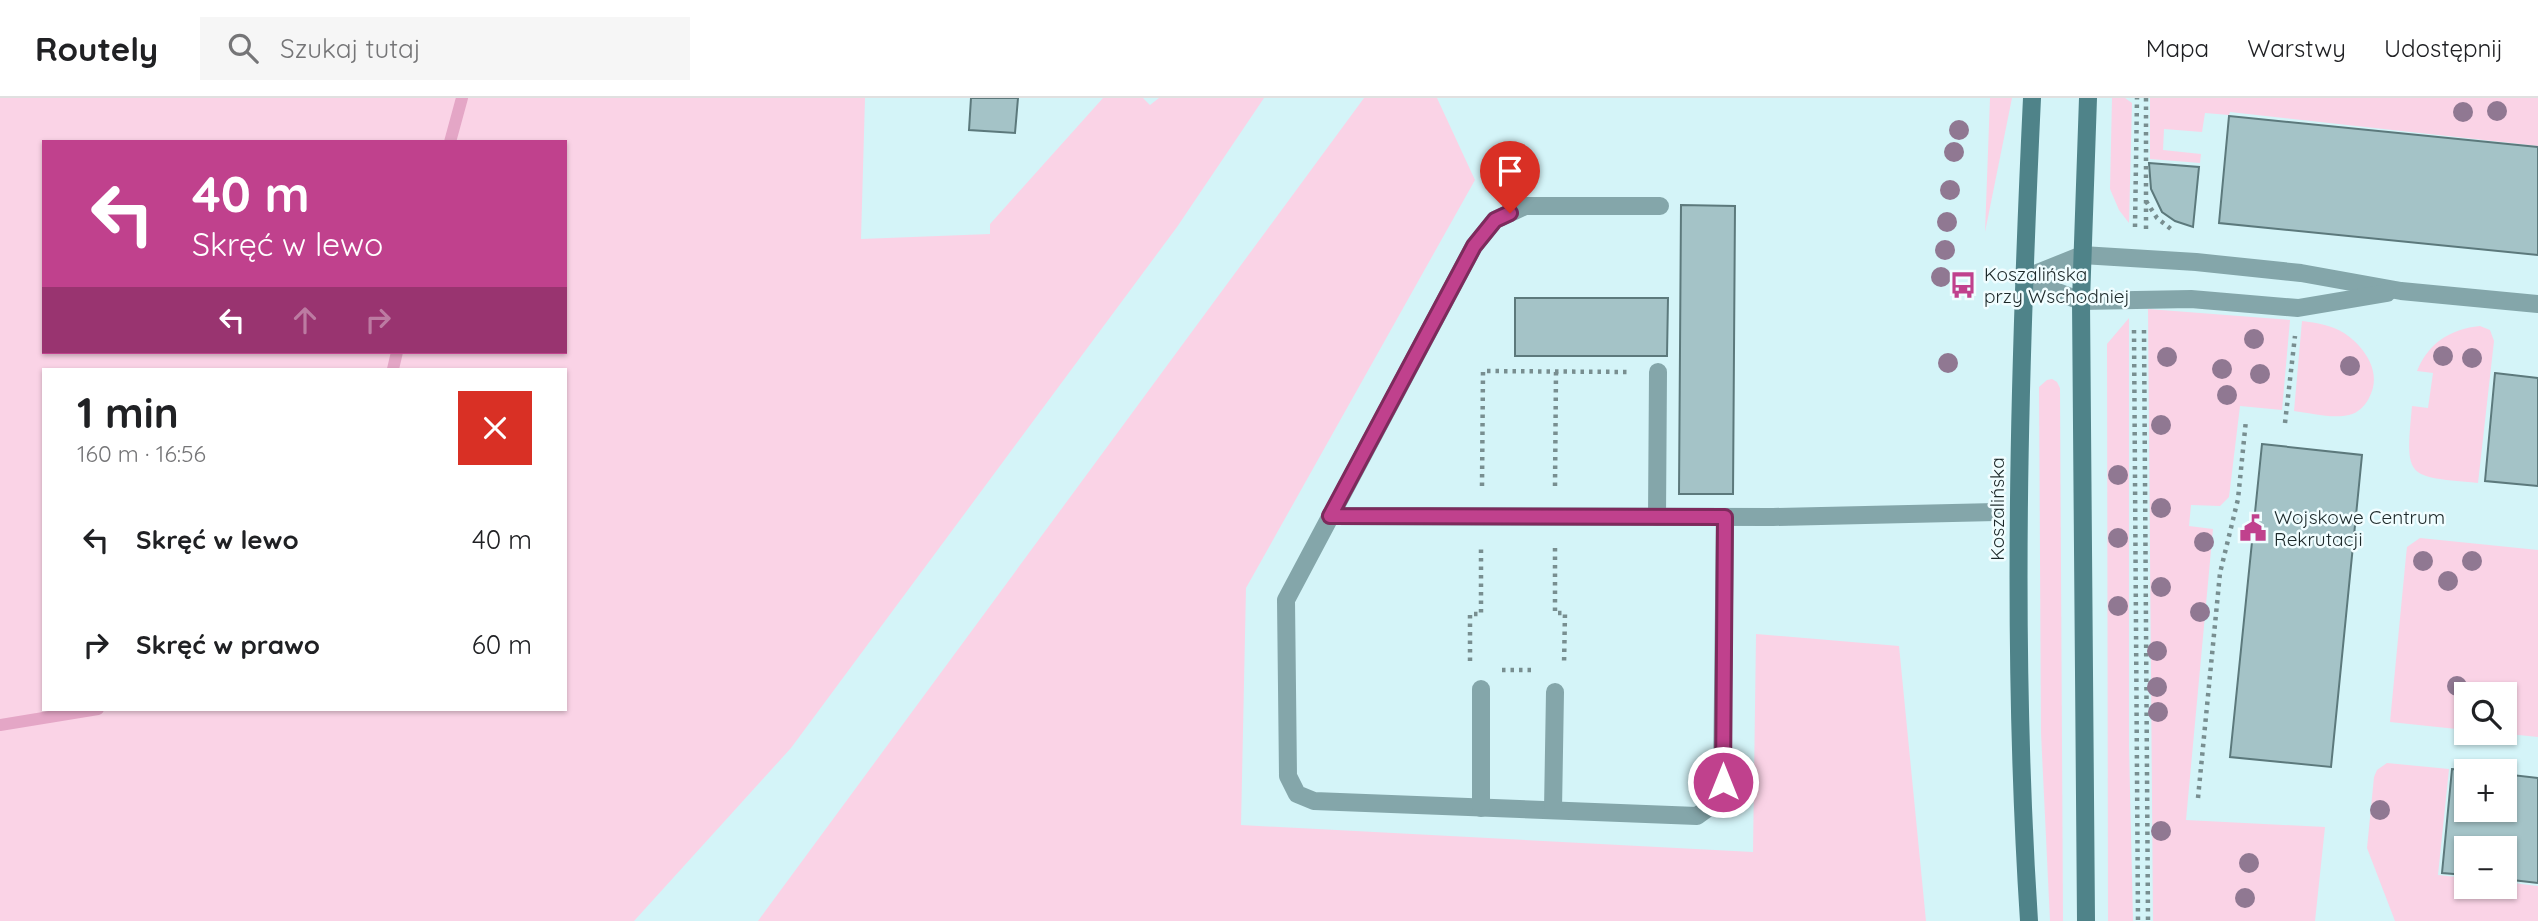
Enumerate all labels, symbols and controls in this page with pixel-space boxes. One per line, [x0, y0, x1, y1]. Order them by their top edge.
search box [200, 17, 690, 80]
text: Routely [35, 28, 158, 69]
icon: search [224, 29, 262, 67]
text: Szukaj tutaj [280, 32, 421, 65]
text: Mapa [2146, 33, 2209, 63]
text: Warstwy [2247, 33, 2346, 63]
text: Udostępnij [2384, 33, 2503, 63]
pin [1480, 141, 1540, 213]
icon: arrive [1491, 152, 1529, 190]
text: 40 m [192, 163, 310, 224]
icon: left [77, 168, 168, 259]
text: Skręć w lewo [192, 224, 383, 264]
place label: Koszalińska przy Wschodniej [1984, 262, 2130, 308]
bus stop icon: Koszalińska przy Wschodniej [1948, 270, 1978, 300]
icon: left [213, 301, 251, 339]
icon: ahead [286, 301, 324, 339]
icon: right [359, 301, 397, 339]
text: 1 min [77, 386, 179, 439]
button: close [458, 391, 532, 465]
text: 160 m · 16:56 [77, 439, 206, 468]
street label: Koszalińska [1985, 457, 2009, 561]
place label: Wojskowe Centrum Rekrutacji [2274, 505, 2445, 551]
public building icon: Wojskowe Centrum Rekrutacji [2238, 513, 2268, 543]
icon: left [77, 521, 115, 559]
text: Skręć w lewo [136, 523, 299, 556]
text: 40 m [472, 523, 532, 556]
icon: right [77, 626, 115, 664]
text: Skręć w prawo [136, 628, 320, 661]
text: 60 m [472, 628, 532, 661]
map controls [2454, 682, 2517, 899]
button: search [2454, 682, 2517, 745]
position arrow [1686, 745, 1760, 819]
button: + [2454, 759, 2517, 822]
button: − [2454, 836, 2517, 899]

